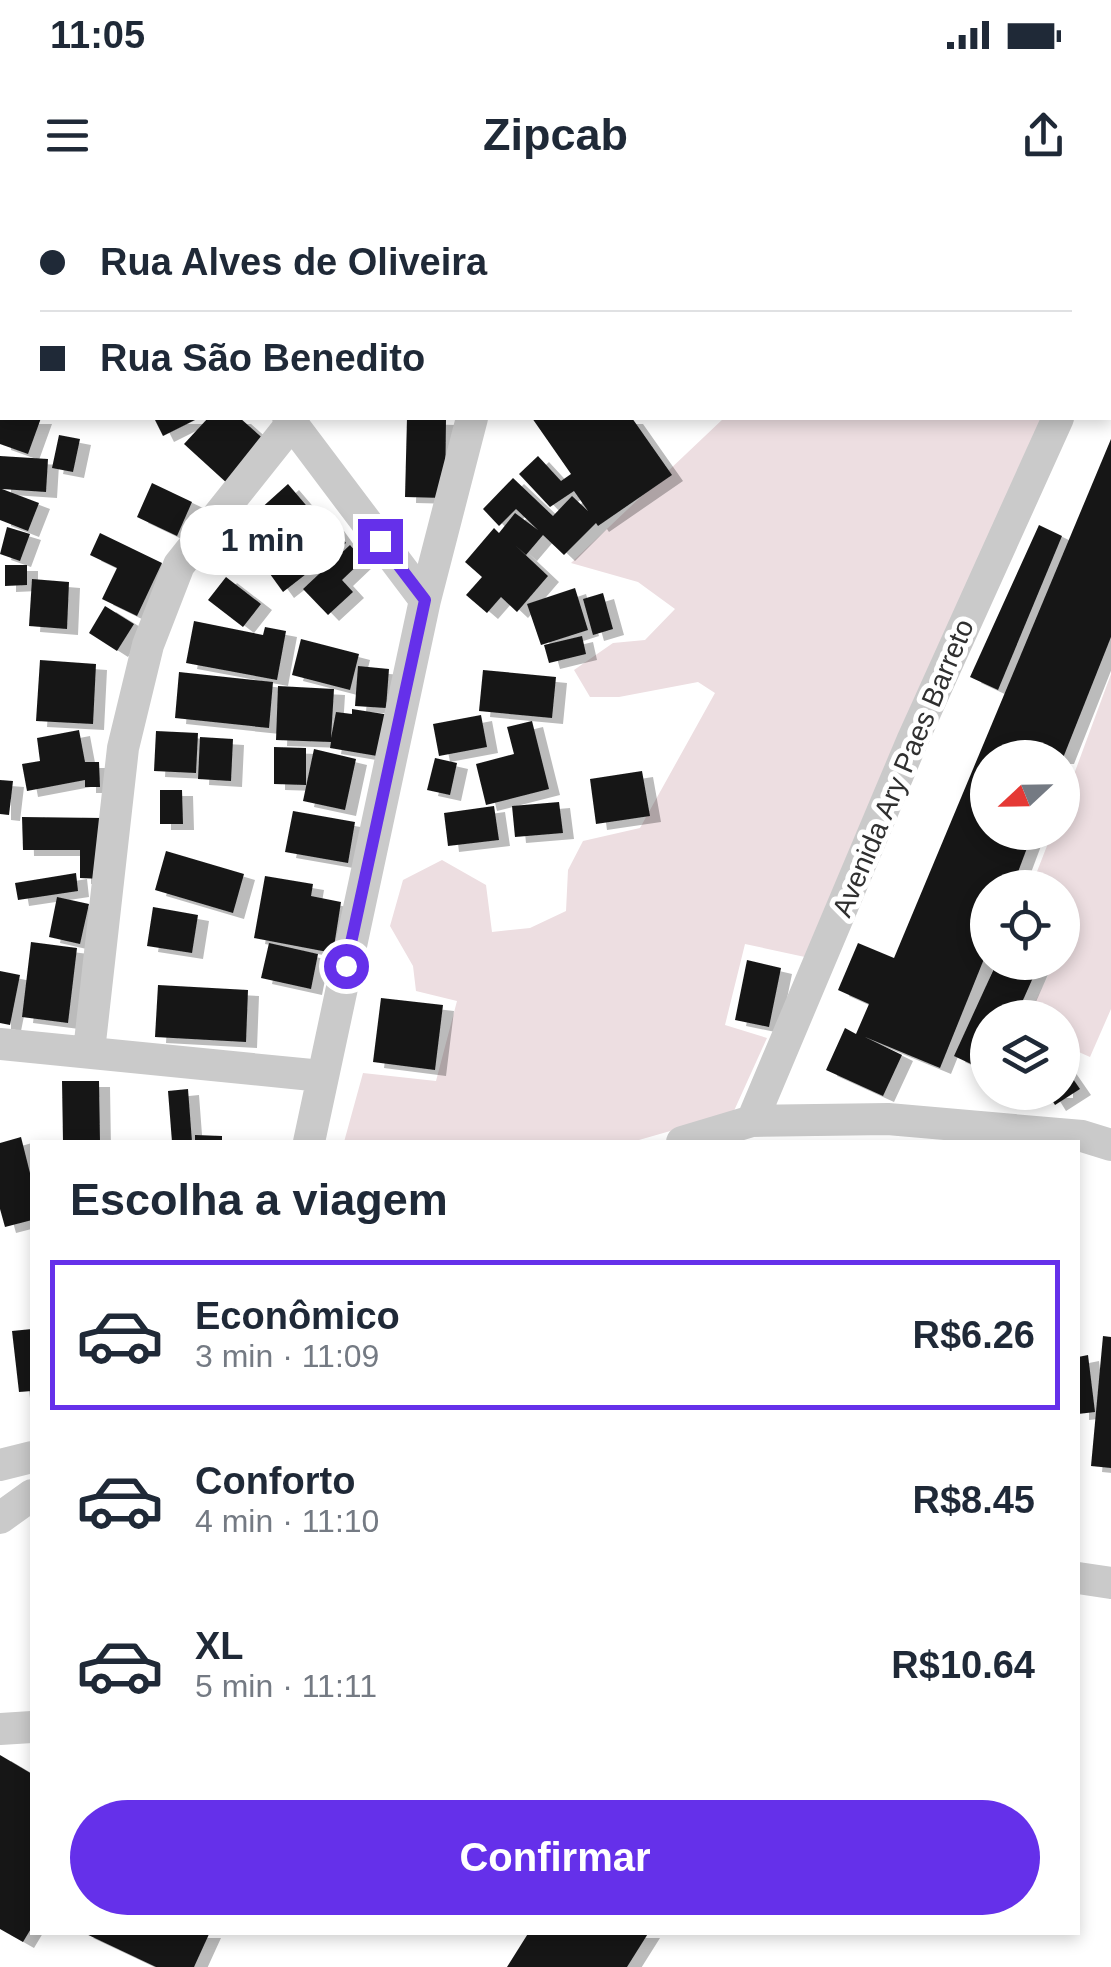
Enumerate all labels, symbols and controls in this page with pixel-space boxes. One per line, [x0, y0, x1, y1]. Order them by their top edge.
text: 11:05 [50, 14, 145, 56]
icon: menu [40, 108, 95, 163]
icon: share [1016, 108, 1071, 163]
text: Zipcab [483, 109, 628, 160]
text: Rua Alves de Oliveira [100, 241, 487, 283]
text: Rua São Benedito [100, 337, 425, 379]
callout: 1 min [180, 506, 345, 576]
route end [358, 519, 403, 564]
text: 1 min [221, 522, 304, 558]
street label: Avenida Ary Paes Barreto [826, 615, 980, 921]
north arrow [970, 740, 1080, 850]
map controls [970, 740, 1080, 1110]
button: locate [970, 870, 1080, 980]
route start [324, 944, 369, 989]
button: layers [970, 1000, 1080, 1110]
text: Escolha a viagem [70, 1174, 448, 1225]
icon: car [75, 1290, 165, 1380]
text: Econômico [195, 1295, 400, 1337]
text: R$6.26 [912, 1314, 1035, 1356]
text: 3 min · 11:09 [195, 1338, 379, 1374]
icon: car [75, 1455, 165, 1545]
text: Conforto [195, 1460, 355, 1502]
text: R$8.45 [912, 1479, 1035, 1521]
text: 4 min · 11:10 [195, 1503, 379, 1539]
icon: car [75, 1620, 165, 1710]
text: XL [195, 1625, 244, 1667]
text: R$10.64 [891, 1644, 1035, 1686]
text: 5 min · 11:11 [195, 1668, 377, 1704]
button: Confirmar [70, 1800, 1040, 1915]

